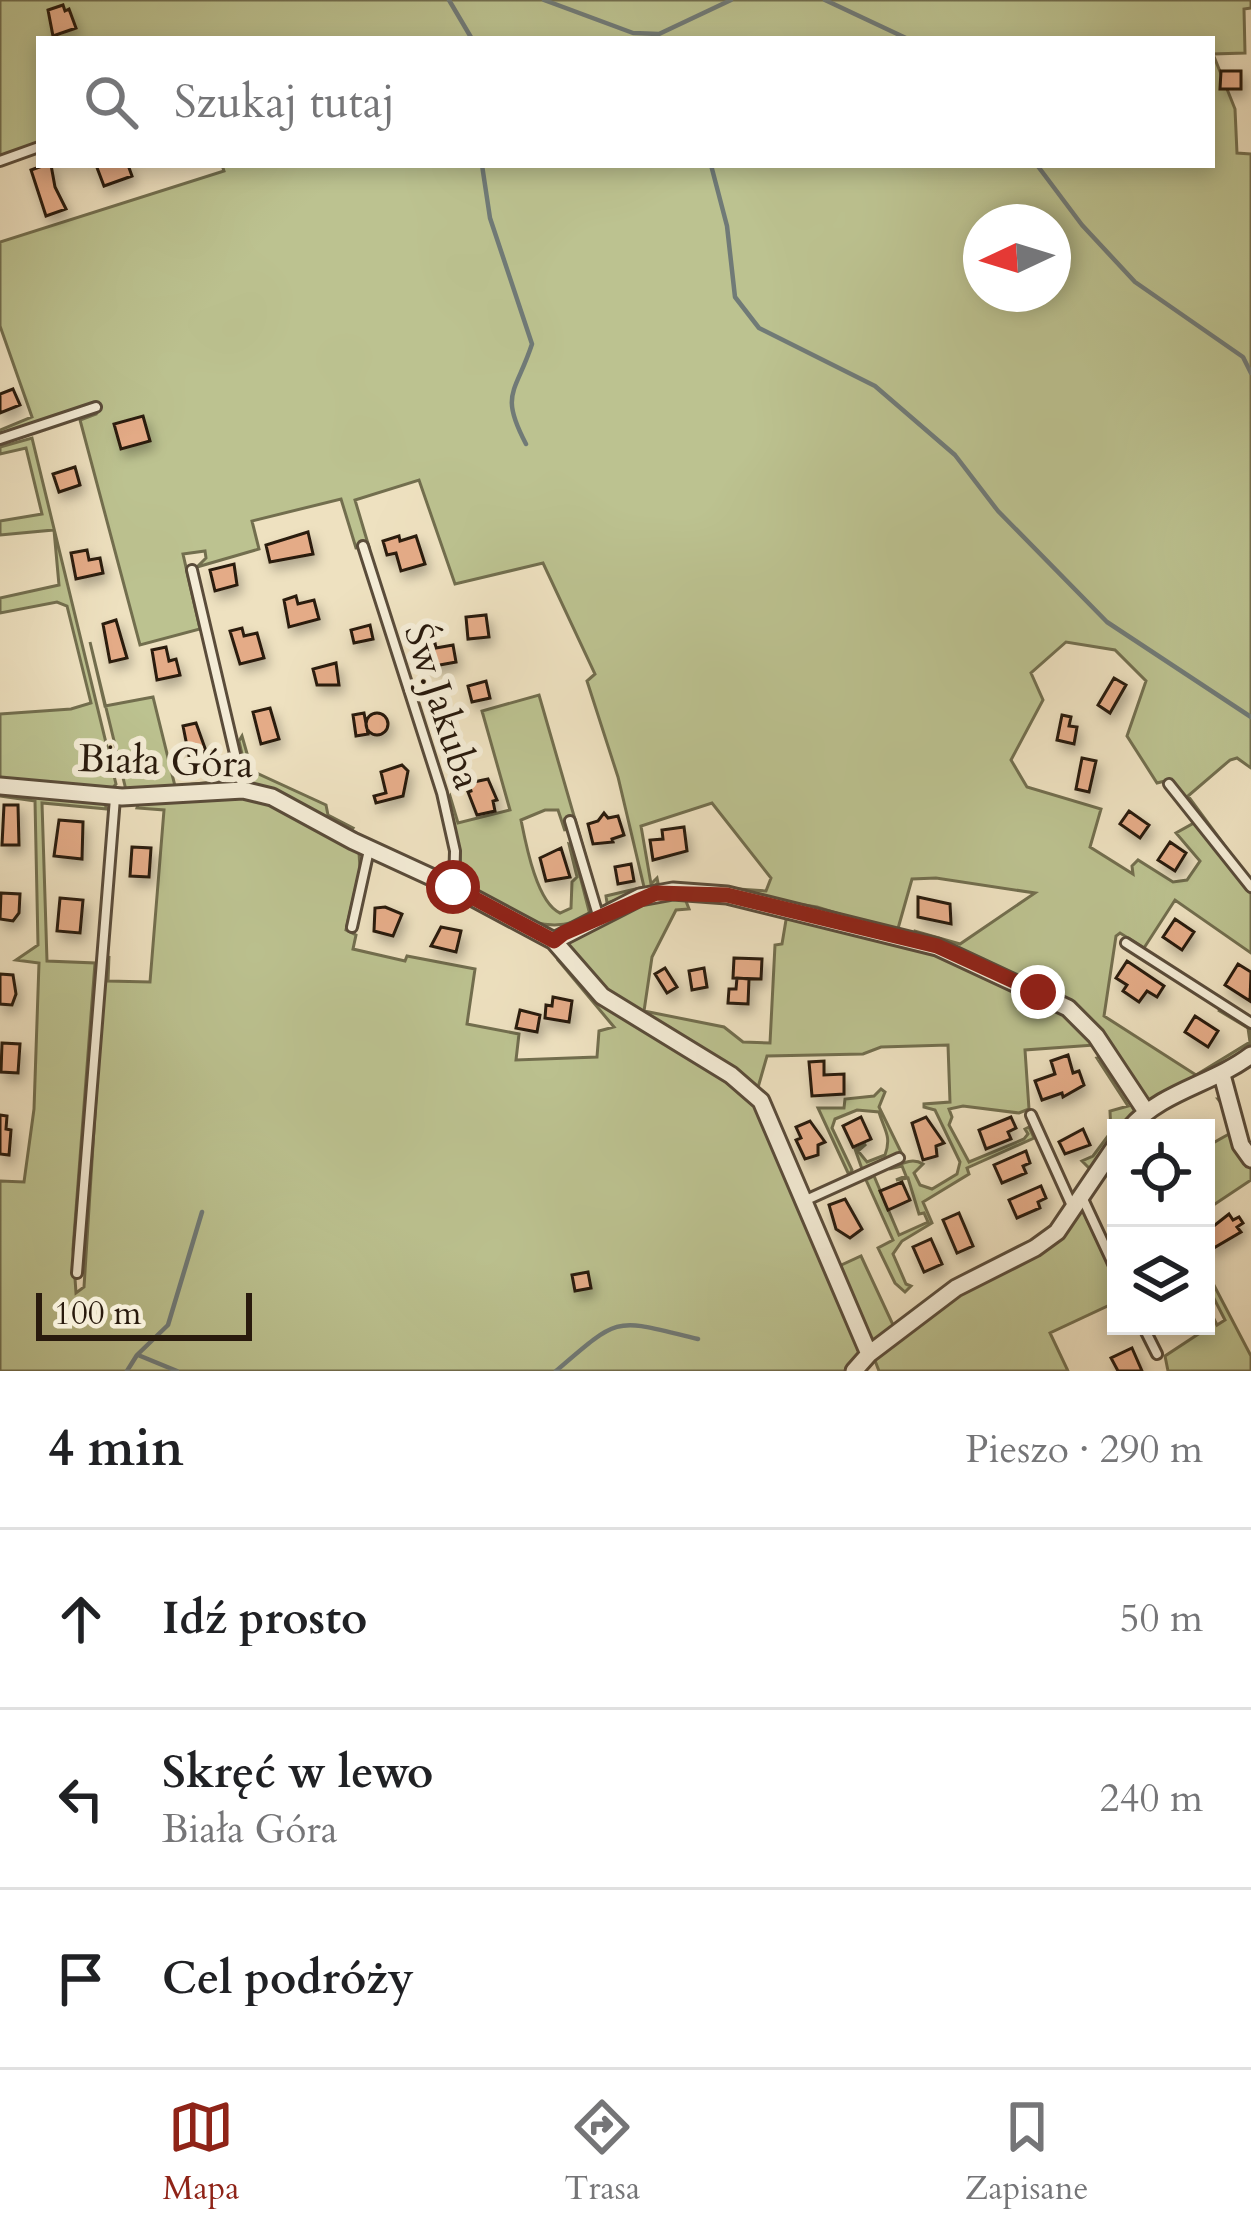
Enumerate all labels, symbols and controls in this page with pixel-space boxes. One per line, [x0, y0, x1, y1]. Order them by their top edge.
search box [36, 36, 1215, 168]
icon: search [78, 69, 144, 135]
text: Szukaj tutaj [174, 72, 395, 133]
north arrow [963, 204, 1071, 312]
street label: Św.Jakuba [391, 617, 494, 796]
street label: Biała Góra [77, 732, 255, 791]
route start [426, 860, 480, 914]
route end [1011, 965, 1065, 1019]
map controls [1107, 1119, 1215, 1335]
button: locate [1107, 1119, 1215, 1227]
button: layers [1107, 1227, 1215, 1335]
scale bar [36, 1287, 252, 1340]
text: 100 m [54, 1291, 141, 1336]
text: 4 min [48, 1414, 184, 1484]
text: Pieszo · 290 m [965, 1423, 1203, 1476]
icon: ahead [48, 1586, 114, 1652]
text: Idź prosto [162, 1588, 367, 1649]
text: 50 m [1120, 1592, 1203, 1645]
text: Skręć w lewo [162, 1742, 433, 1803]
icon: left [48, 1766, 114, 1832]
text: 240 m [1100, 1772, 1203, 1825]
text: Biała Góra [162, 1803, 338, 1856]
icon: arrive [48, 1946, 114, 2012]
text: Cel podróży [162, 1948, 414, 2009]
tab: Mapa [162, 2094, 240, 2211]
tab: Trasa [564, 2094, 640, 2211]
tab: Zapisane [965, 2094, 1089, 2211]

